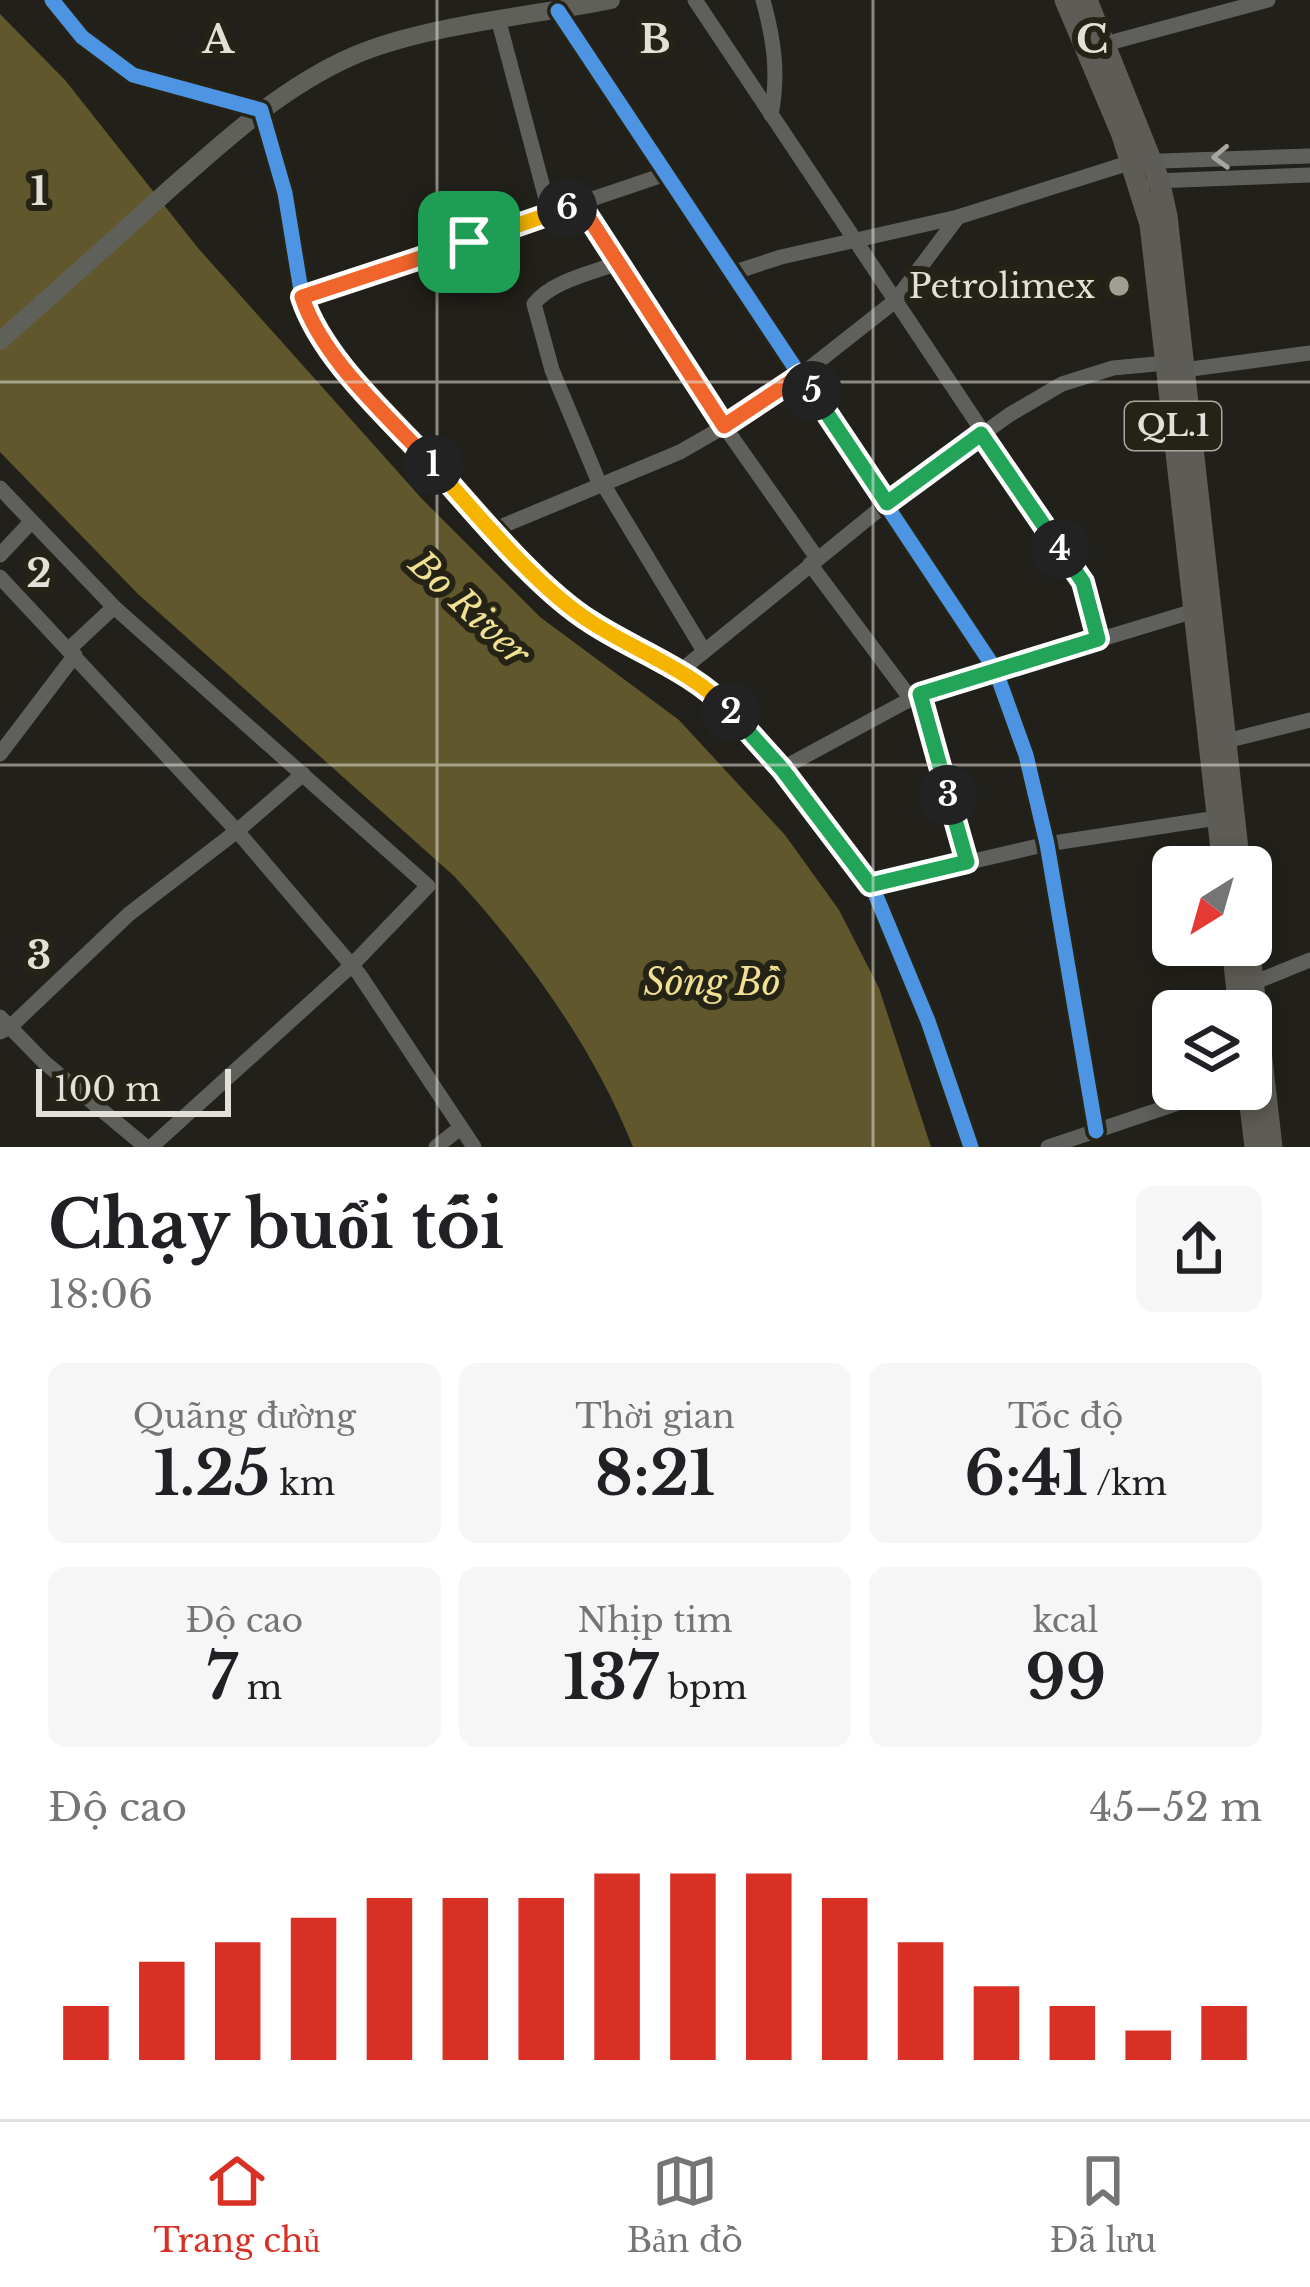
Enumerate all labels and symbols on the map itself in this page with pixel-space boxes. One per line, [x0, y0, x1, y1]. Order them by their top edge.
text: A [201, 15, 235, 64]
text: B [639, 15, 671, 64]
text: C [1076, 15, 1108, 64]
one-way arrow [1211, 144, 1230, 170]
text: 1 [30, 167, 48, 216]
pin: 6 [537, 178, 597, 238]
pin [418, 191, 520, 293]
place label: Petrolimex [909, 266, 1095, 307]
marker: Petrolimex [1106, 273, 1132, 299]
pin: 5 [782, 361, 842, 421]
road number: QL.1 [1125, 402, 1221, 450]
pin: 1 [403, 435, 463, 495]
pin: 4 [1030, 519, 1090, 579]
water label: Bo River [399, 540, 540, 676]
text: 2 [26, 549, 52, 598]
pin: 2 [701, 682, 761, 742]
pin: 3 [918, 765, 978, 825]
north arrow [1152, 846, 1272, 966]
text: 3 [27, 931, 51, 980]
water label: Sông Bồ [643, 960, 781, 1005]
scale bar [36, 1063, 231, 1116]

